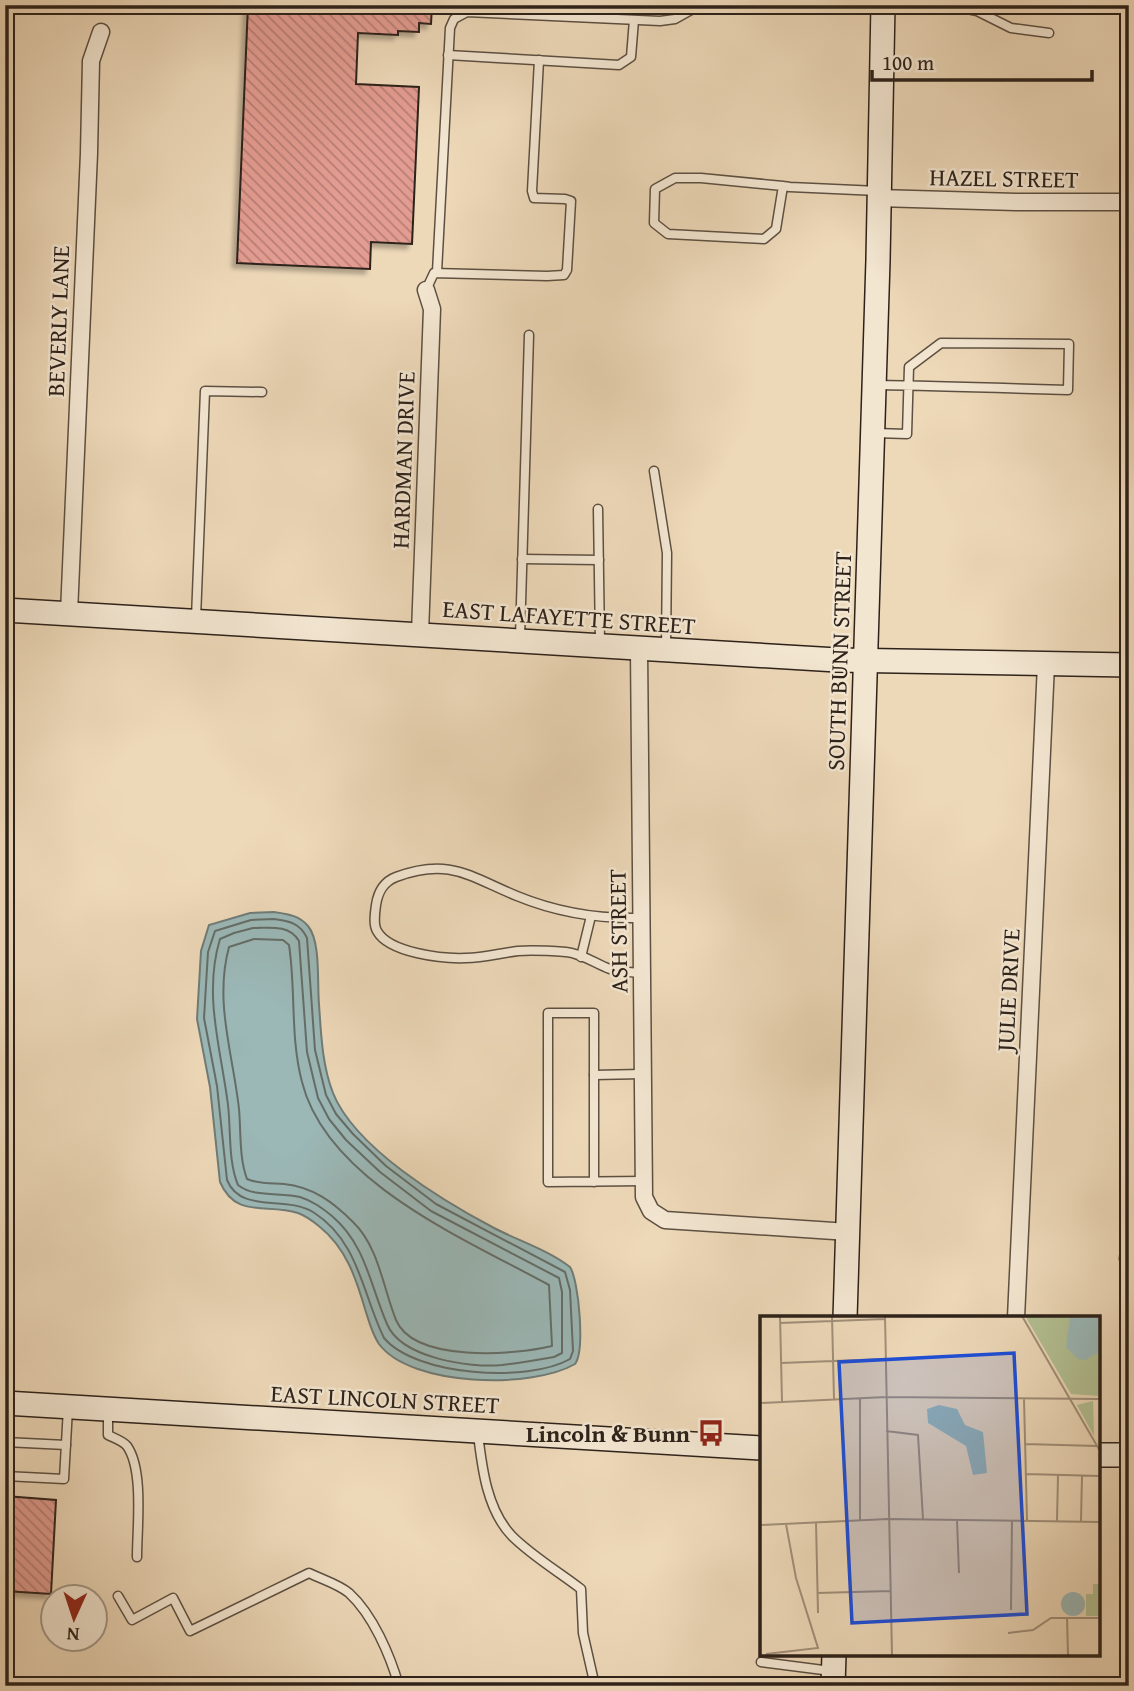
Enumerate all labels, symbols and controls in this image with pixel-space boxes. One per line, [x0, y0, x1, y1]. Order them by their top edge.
scale bar [872, 38, 1092, 82]
text: 100 m [882, 47, 934, 78]
street label: HAZEL STREET [929, 159, 1079, 197]
street label: BEVERLY LANE [38, 245, 78, 397]
street label: HARDMAN DRIVE [382, 371, 424, 549]
street label: SOUTH BUNN STREET [818, 551, 860, 771]
street label: EAST LAFAYETTE STREET [441, 591, 697, 643]
street label: ASH STREET [599, 869, 637, 993]
street label: JULIE DRIVE [987, 927, 1029, 1056]
inset map [760, 1316, 1099, 1656]
street label: EAST LINCOLN STREET [270, 1376, 500, 1422]
place label: Lincoln & Bunn [526, 1416, 690, 1451]
bus stop icon: Lincoln & Bunn [696, 1418, 726, 1448]
north arrow [38, 1582, 108, 1652]
text: N [66, 1621, 80, 1649]

